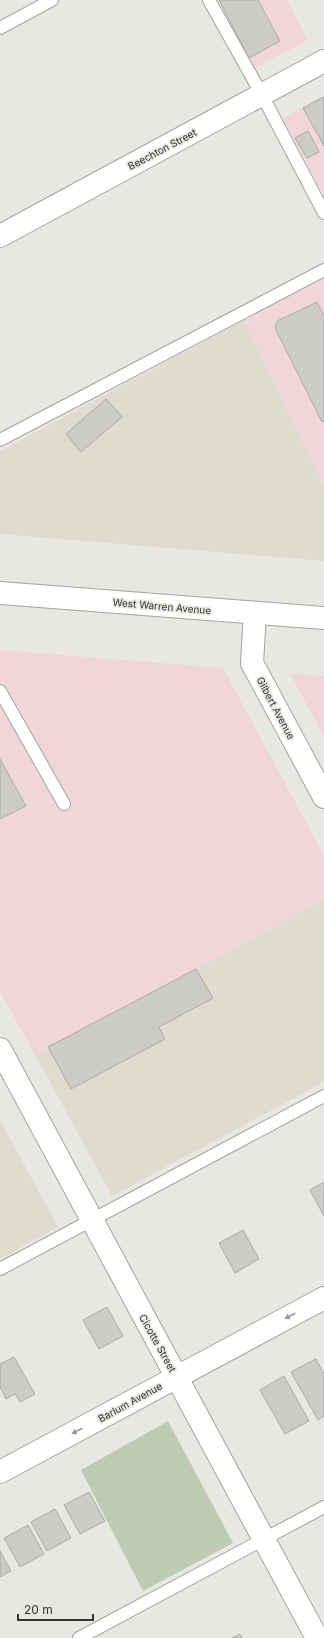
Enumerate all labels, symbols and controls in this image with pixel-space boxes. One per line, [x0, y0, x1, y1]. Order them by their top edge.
street label: Beechton Street [126, 126, 199, 172]
street label: West Warren Avenue [112, 596, 212, 616]
street label: Gilbert Avenue [254, 675, 298, 742]
street label: Cicotte Street [137, 1312, 179, 1375]
one-way arrow [284, 1313, 295, 1319]
street label: Barlum Avenue [96, 1379, 164, 1424]
one-way arrow [71, 1428, 82, 1434]
scale bar [18, 1596, 93, 1622]
text: 20 m [24, 1602, 53, 1617]

